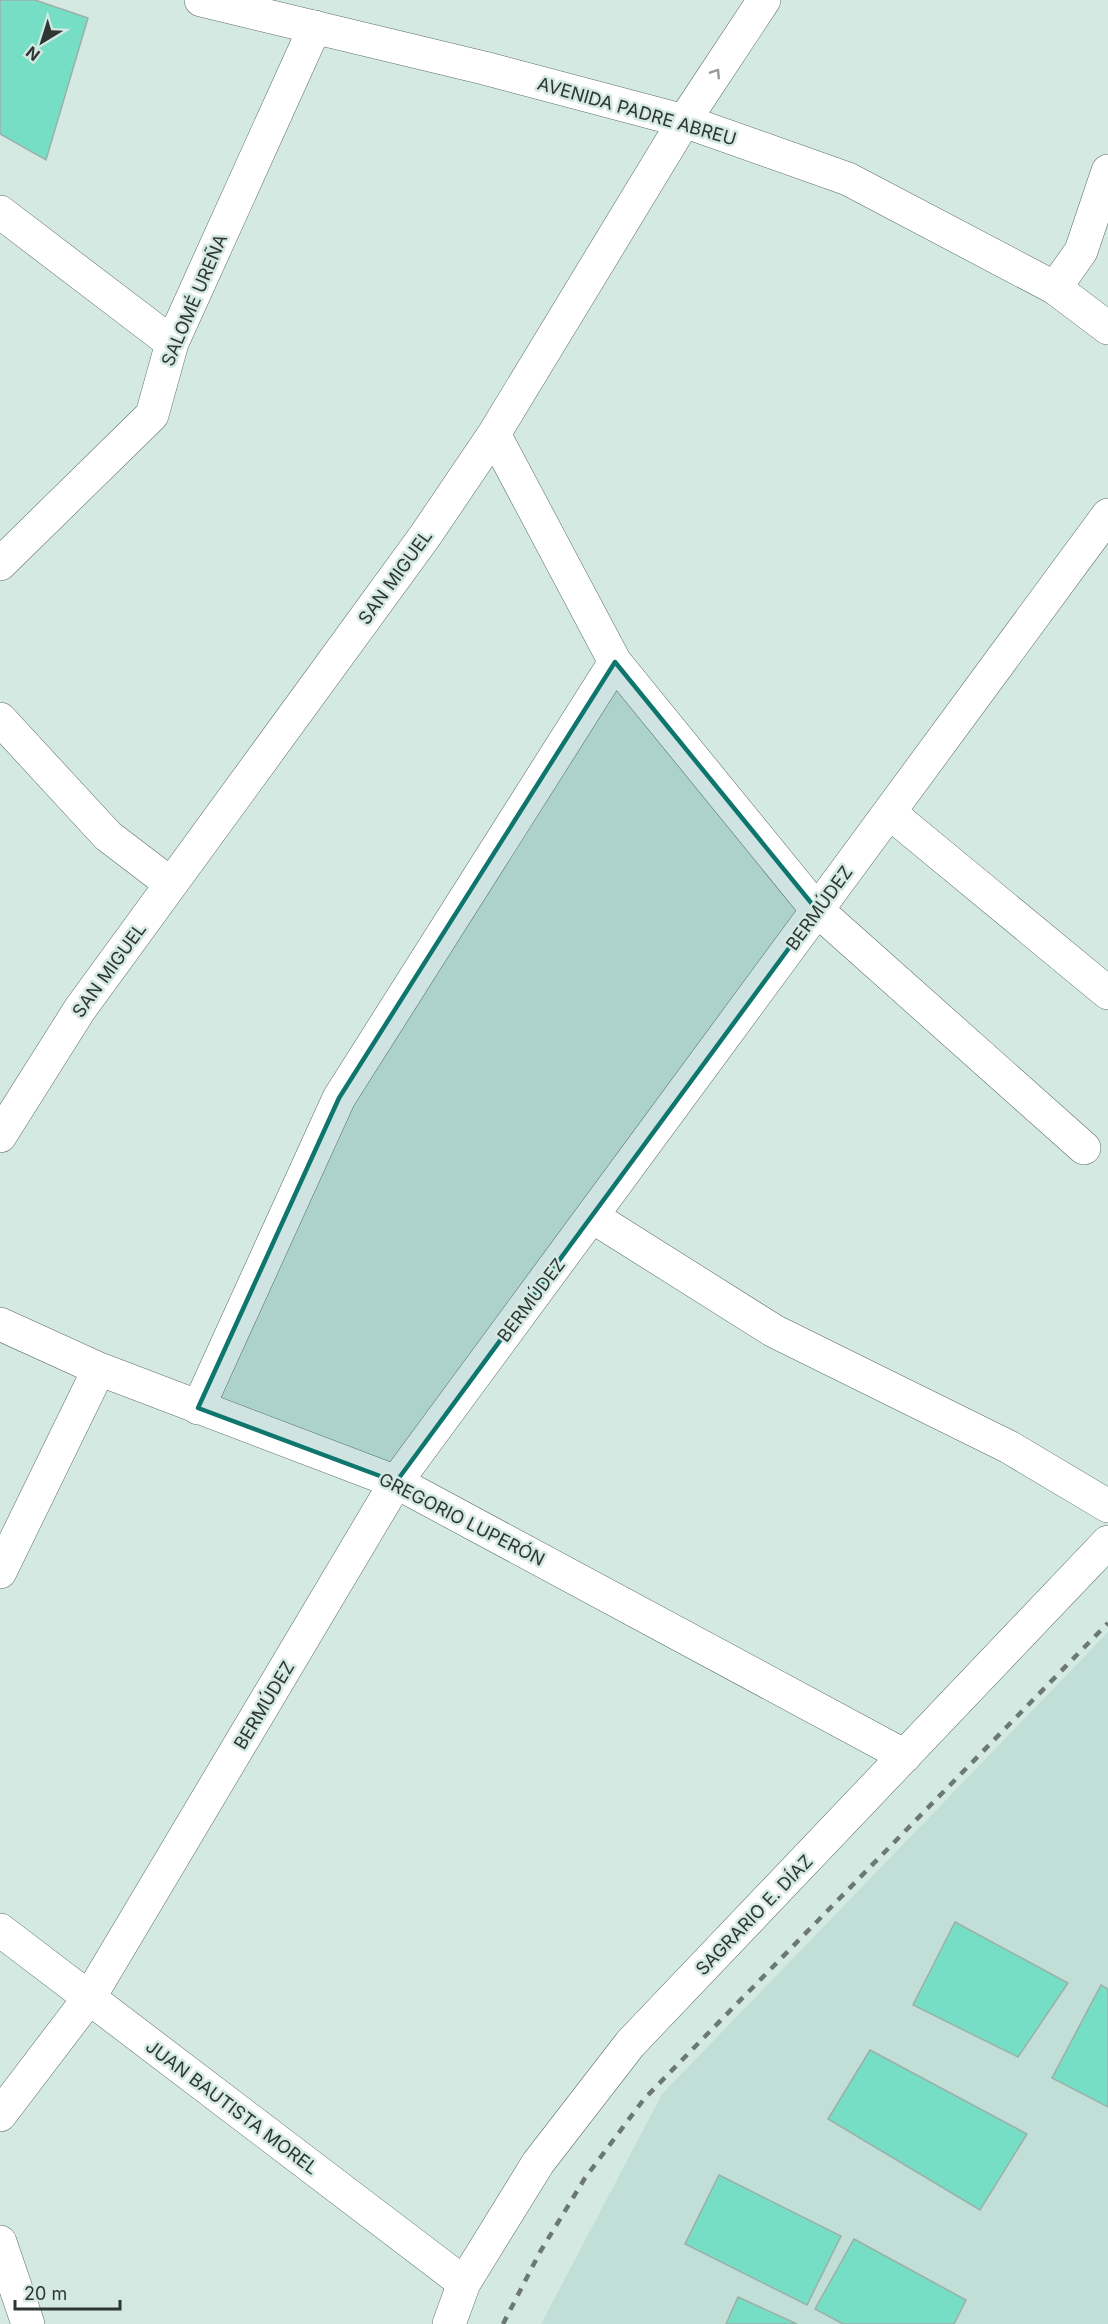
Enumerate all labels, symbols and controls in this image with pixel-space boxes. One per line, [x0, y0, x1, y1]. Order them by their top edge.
north arrow [12, 12, 72, 72]
text: N [22, 42, 44, 65]
one-way arrow [709, 68, 720, 79]
street label: AVENIDA PADRE ABREU [535, 73, 739, 149]
street label: SALOMÉ UREÑA [156, 230, 231, 369]
street label: SAN MIGUEL [354, 526, 436, 628]
street label: BERMÚDEZ [781, 861, 857, 954]
street label: SAN MIGUEL [68, 919, 150, 1021]
street label: BERMÚDEZ [492, 1254, 569, 1346]
street label: GREGORIO LUPERÓN [376, 1467, 549, 1570]
street label: BERMÚDEZ [229, 1657, 298, 1753]
street label: SAGRARIO E. DÍAZ [691, 1850, 817, 1979]
street label: JUAN BAUTISTA MOREL [142, 2035, 322, 2179]
scale bar [15, 2273, 120, 2311]
text: 20 m [24, 2283, 67, 2304]

